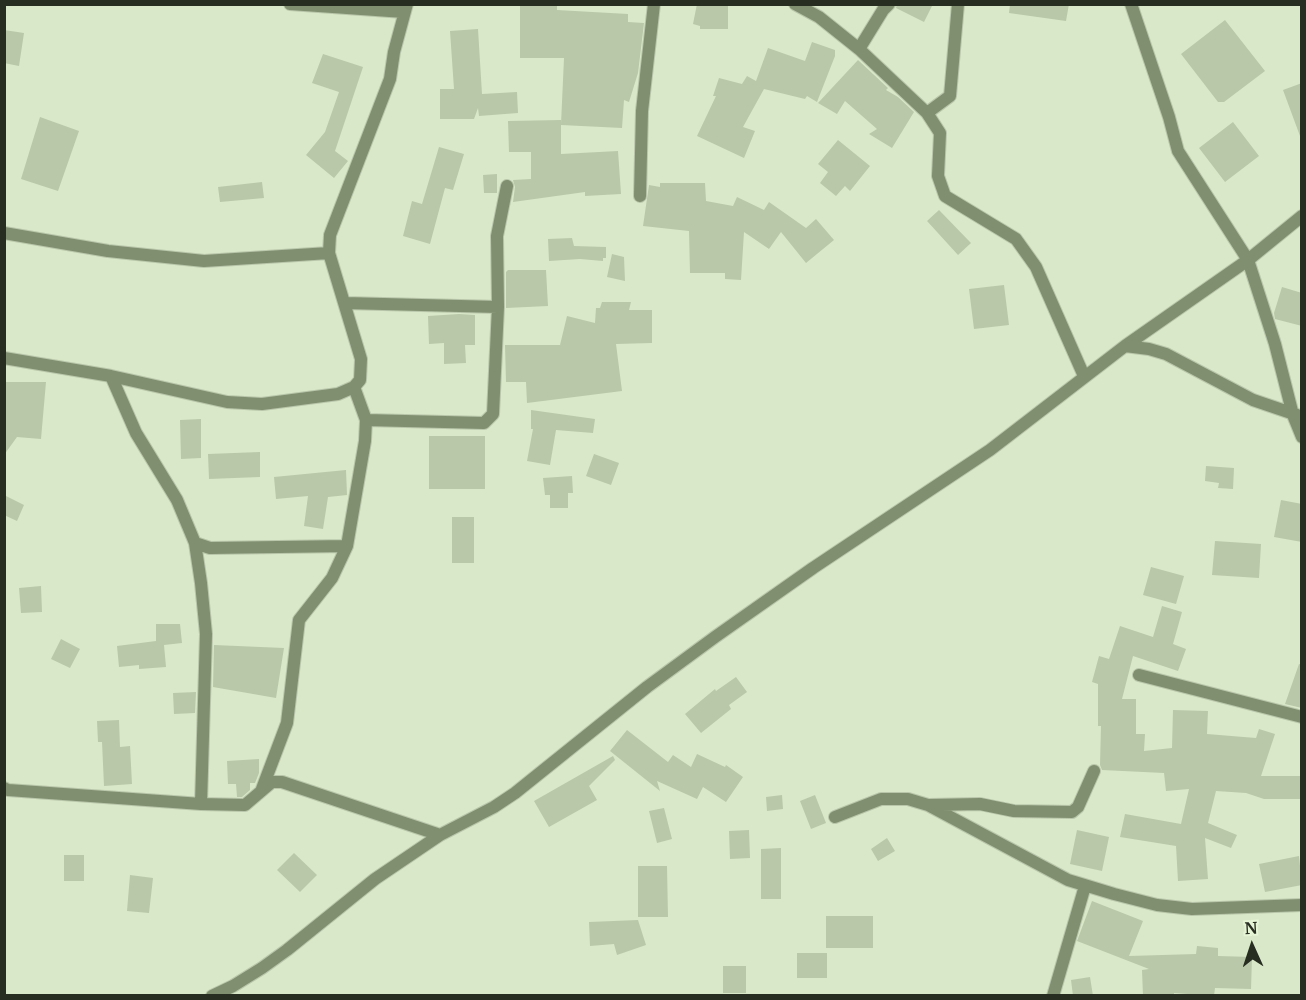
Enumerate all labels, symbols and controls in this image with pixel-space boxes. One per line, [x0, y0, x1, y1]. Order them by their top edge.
north arrow [1222, 916, 1282, 976]
text: N [1244, 918, 1258, 938]

